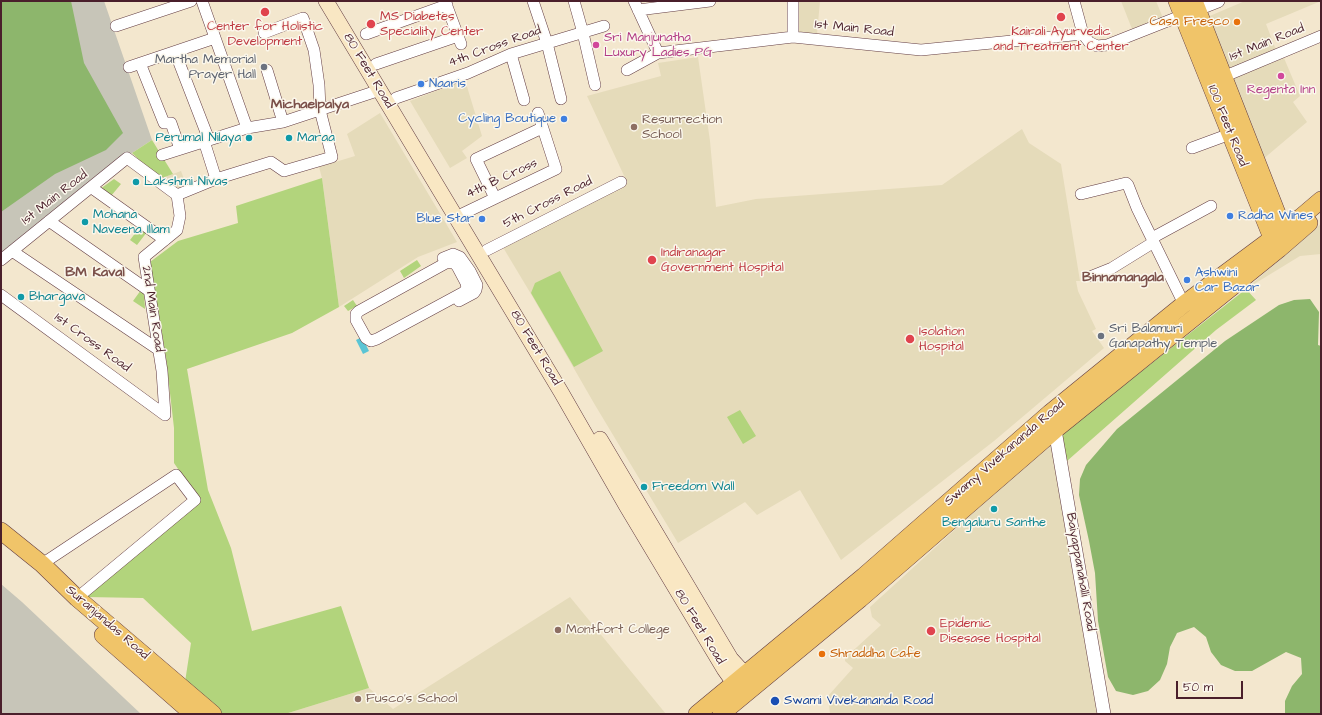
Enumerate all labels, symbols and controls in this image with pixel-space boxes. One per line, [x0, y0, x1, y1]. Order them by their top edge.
marker: Center for Holistic Development [259, 6, 271, 18]
place label: MS Diabetes Speciality Center [380, 9, 483, 40]
marker: Kairali Ayurvedic and Treatment Center [1055, 11, 1067, 23]
place label: Casa Fresco [1150, 14, 1229, 30]
street label: 1st Main Road [814, 17, 894, 41]
marker: Casa Fresco [1232, 17, 1242, 27]
marker: MS Diabetes Speciality Center [365, 18, 377, 30]
place label: Center for Holistic Development [207, 19, 323, 50]
street label: 1st Main Road [1227, 21, 1307, 65]
street label: 4th Cross Road [446, 23, 544, 71]
place label: Kairali Ayurvedic and Treatment Center [993, 24, 1129, 55]
street label: 80 Feet Road [339, 30, 397, 112]
place label: Sri Manjunatha Luxury Ladies PG [604, 30, 712, 61]
marker: Sri Manjunatha Luxury Ladies PG [591, 40, 601, 50]
place label: Martha Memorial Prayer Hall [155, 52, 256, 83]
marker: Martha Memorial Prayer Hall [259, 62, 269, 72]
marker: Regenta Inn [1276, 71, 1286, 81]
place label: Naaris [429, 76, 466, 92]
marker: Naaris [416, 79, 426, 89]
place label: Regenta Inn [1247, 82, 1315, 98]
street label: 100 Feet Road [1204, 83, 1250, 169]
district label: Michaelpalya [271, 97, 349, 113]
place label: Cycling Boutique [458, 111, 556, 127]
place label: Resurrection School [642, 112, 722, 143]
marker: Cycling Boutique [559, 114, 569, 124]
marker: Resurrection School [629, 122, 639, 132]
place label: Perumal Nilaya [155, 130, 241, 146]
place label: Maraa [297, 130, 335, 146]
marker: Perumal Nilaya [244, 133, 254, 143]
marker: Maraa [284, 133, 294, 143]
street label: 4th B Cross [464, 156, 540, 202]
street label: 1st Main Road [19, 167, 91, 229]
place label: Lakshmi Nivas [144, 174, 228, 190]
street label: 5th Cross Road [501, 174, 595, 232]
marker: Lakshmi Nivas [131, 177, 141, 187]
place label: Mohana Naveena Illam [93, 207, 170, 238]
place label: Radha Wines [1238, 208, 1313, 224]
place label: Blue Star [416, 211, 474, 227]
marker: Radha Wines [1225, 211, 1235, 221]
marker: Blue Star [477, 214, 487, 224]
marker: Mohana Naveena Illam [80, 217, 90, 227]
place label: Indiranagar Government Hospital [661, 245, 784, 276]
marker: Indiranagar Government Hospital [646, 254, 658, 266]
district label: BM Kaval [65, 265, 125, 281]
street label: 2nd Main Road [138, 265, 166, 353]
place label: Ashwini Car Bazar [1195, 265, 1259, 296]
district label: Binnamangala [1082, 270, 1164, 286]
marker: Ashwini Car Bazar [1182, 275, 1192, 285]
place label: Bhargava [29, 289, 85, 305]
marker: Bhargava [16, 292, 26, 302]
street label: 80 Feet Road [506, 307, 564, 389]
street label: 1st Cross Road [51, 310, 133, 376]
place label: Sri Balamuri Ganapathy Temple [1109, 321, 1217, 352]
place label: Isolation Hospital [919, 324, 964, 355]
marker: Sri Balamuri Ganapathy Temple [1096, 331, 1106, 341]
marker: Isolation Hospital [904, 333, 916, 345]
street label: Swamy Vivekananda Road [942, 396, 1068, 510]
place label: Freedom Wall [652, 479, 734, 495]
marker: Freedom Wall [639, 482, 649, 492]
marker: Bengaluru Santhe [989, 504, 999, 514]
street label: Baiyappanahalli Road [1062, 512, 1098, 632]
place label: Bengaluru Santhe [942, 515, 1046, 531]
street label: Suranjandas Road [62, 582, 152, 664]
street label: 80 Feet Road [670, 586, 728, 668]
place label: Epidemic Disesase Hospital [940, 616, 1041, 647]
place label: Montfort College [566, 622, 670, 638]
marker: Montfort College [553, 625, 563, 635]
marker: Epidemic Disesase Hospital [925, 625, 937, 637]
place label: Shraddha Cafe [830, 646, 921, 662]
marker: Shraddha Cafe [817, 649, 827, 659]
scale bar [1178, 673, 1245, 699]
text: 50 m [1183, 679, 1213, 696]
place label: Fusco's School [366, 691, 457, 707]
place label: Swami Vivekananda Road [784, 693, 933, 709]
marker: Fusco's School [353, 694, 363, 704]
marker: Swami Vivekananda Road [769, 695, 781, 707]

